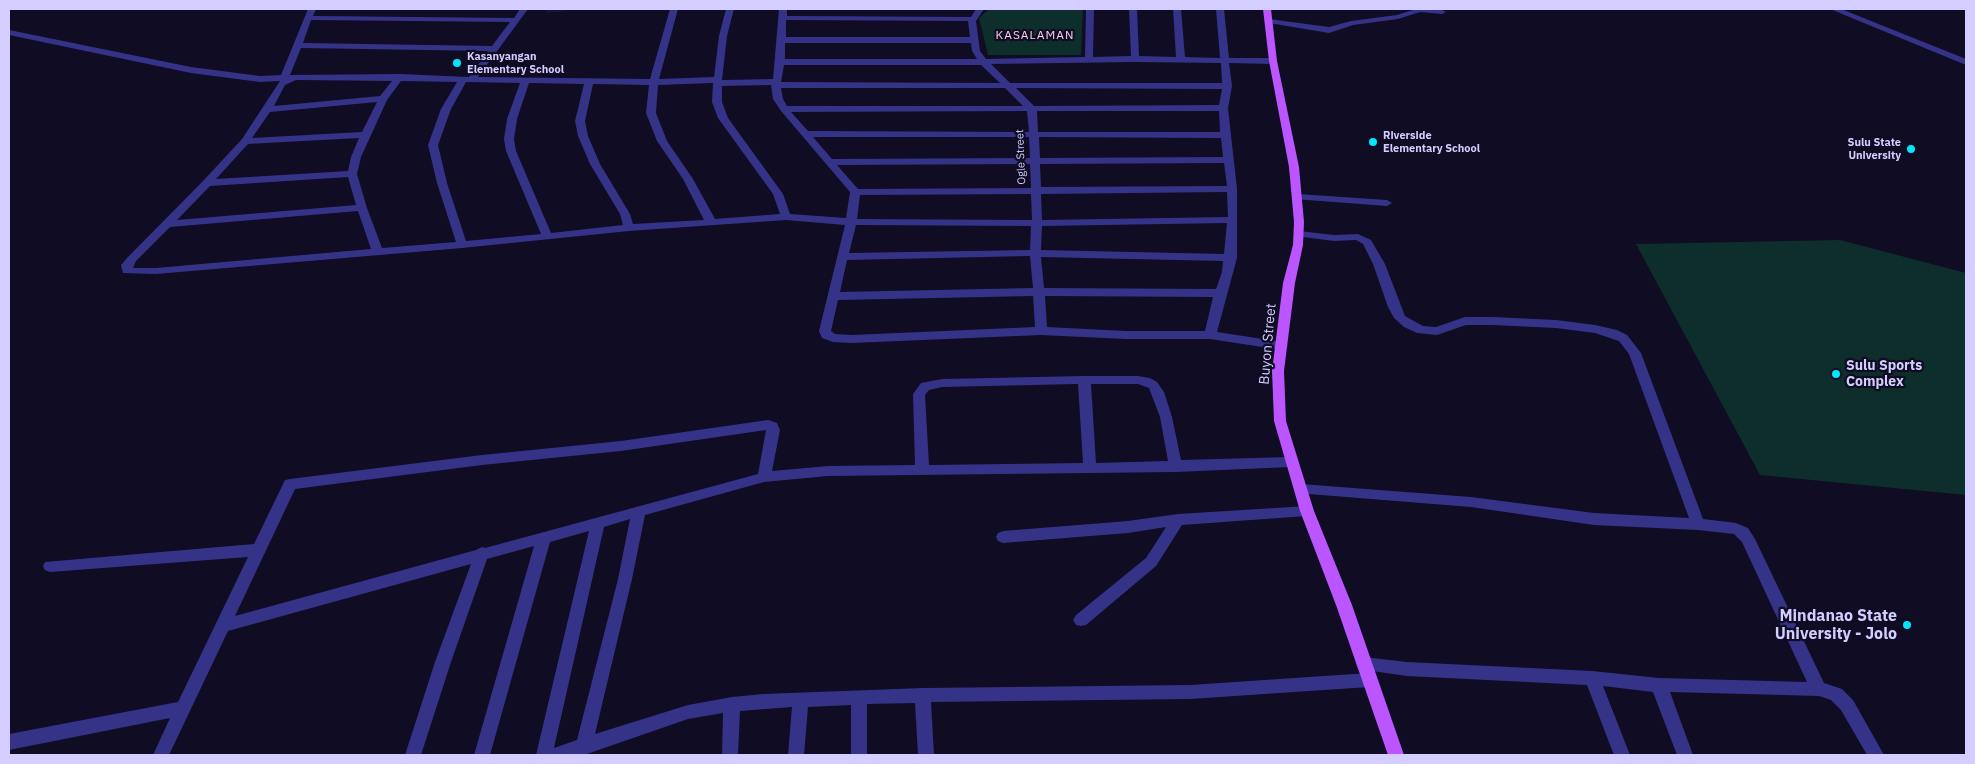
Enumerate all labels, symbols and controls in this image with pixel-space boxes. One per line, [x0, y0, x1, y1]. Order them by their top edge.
district label: KASALAMAN [994, 29, 1076, 43]
place label: Kasanyangan Elementary School [467, 50, 564, 76]
marker: Kasanyangan Elementary School [451, 57, 463, 69]
street label: Ogle Street [1013, 129, 1029, 185]
place label: Riverside Elementary School [1383, 129, 1480, 155]
marker: Riverside Elementary School [1367, 136, 1379, 148]
place label: Sulu State University [1848, 136, 1901, 162]
marker: Sulu State University [1905, 143, 1917, 155]
street label: Buyon Street [1256, 303, 1280, 385]
place label: Sulu Sports Complex [1846, 358, 1922, 391]
marker: Sulu Sports Complex [1830, 368, 1842, 380]
place label: Mindanao State University - Jolo [1775, 606, 1897, 644]
marker: Mindanao State University - Jolo [1901, 619, 1913, 631]

